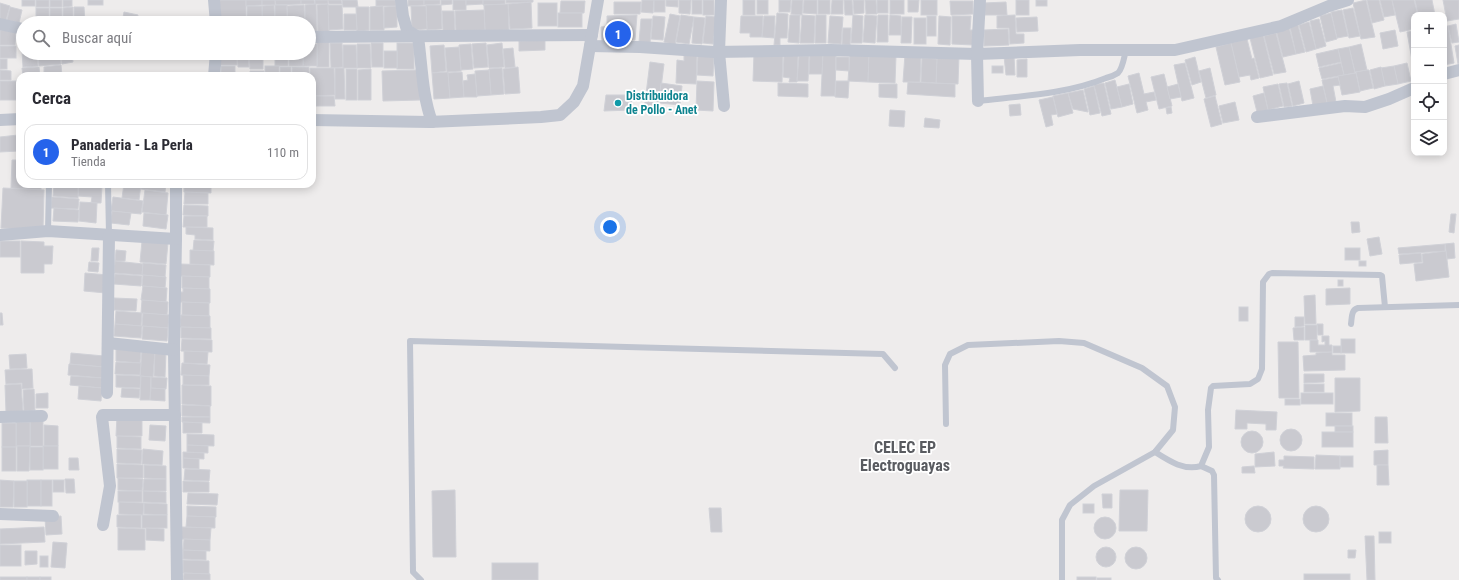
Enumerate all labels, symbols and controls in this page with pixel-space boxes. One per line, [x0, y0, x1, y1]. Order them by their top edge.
map controls [1411, 12, 1447, 156]
button: + [1411, 12, 1447, 48]
search box [16, 16, 316, 60]
pin: 1 [605, 19, 631, 49]
icon: search [30, 27, 52, 49]
text: Buscar aquí [62, 29, 132, 47]
button: − [1411, 48, 1447, 84]
button: locate [1411, 84, 1447, 120]
text: Cerca [32, 88, 71, 108]
place label: Distribuidora de Pollo - Anet [626, 89, 698, 117]
marker: Distribuidora de Pollo - Anet [613, 98, 623, 108]
button: layers [1411, 120, 1447, 156]
text: Panaderia - La Perla [71, 136, 193, 154]
text: 1 [43, 145, 49, 160]
text: 110 m [267, 145, 299, 160]
text: Tienda [71, 154, 106, 169]
your location [600, 217, 620, 237]
district label: CELEC EP Electroguayas [860, 438, 950, 475]

